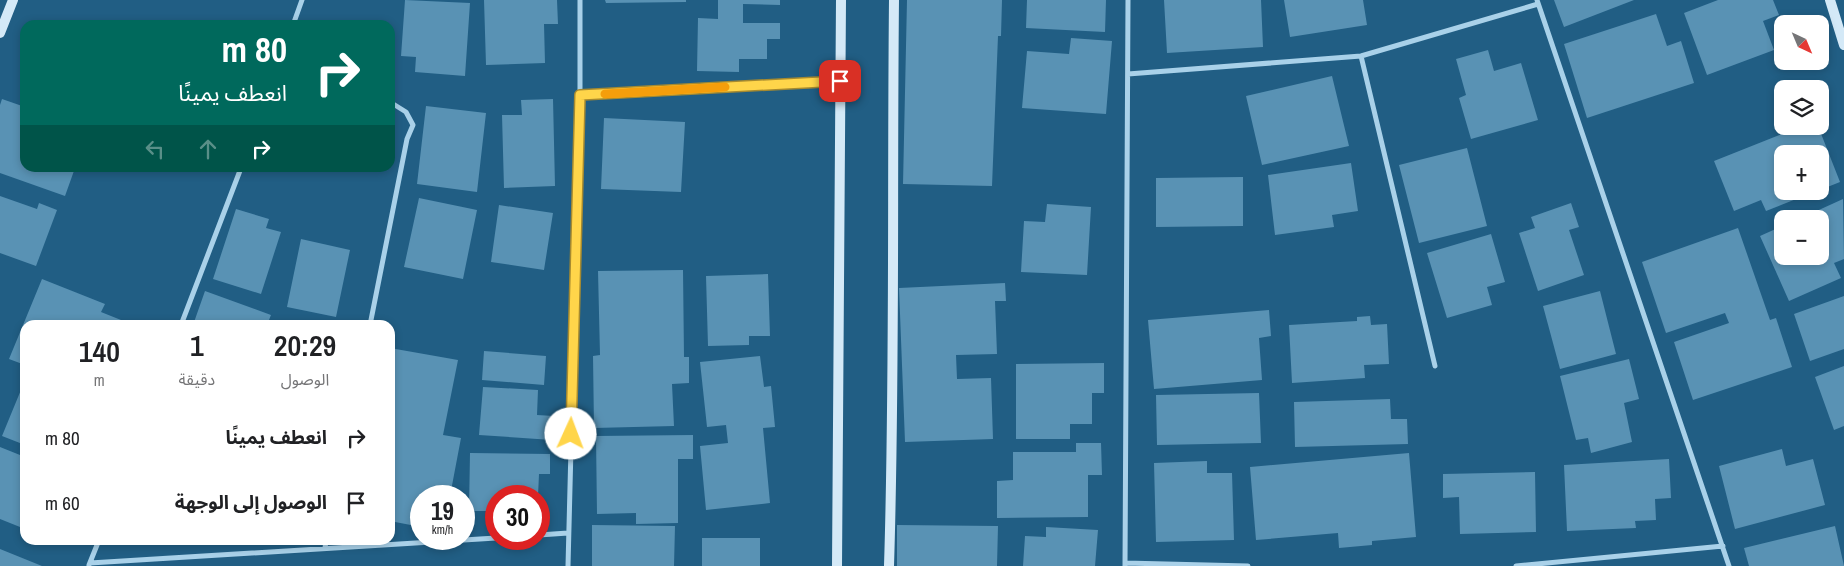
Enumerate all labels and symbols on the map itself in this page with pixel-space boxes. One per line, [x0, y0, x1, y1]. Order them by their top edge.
north arrow [1774, 15, 1829, 70]
pin [819, 60, 861, 102]
position arrow [544, 407, 596, 459]
speed limit sign: 30 [485, 485, 550, 550]

